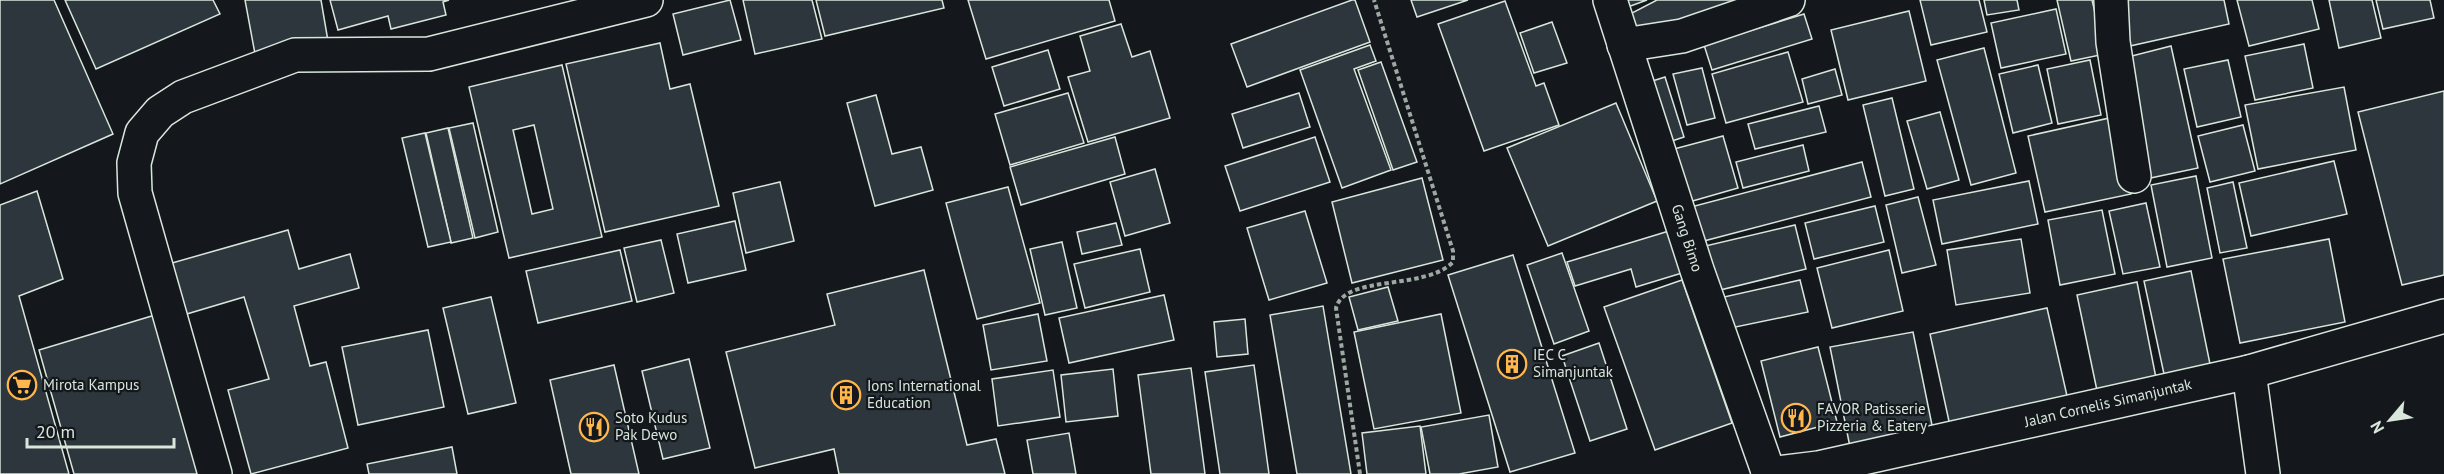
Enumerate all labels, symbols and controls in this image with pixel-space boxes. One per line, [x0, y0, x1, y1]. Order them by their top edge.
street label: Gang Bimo [1668, 202, 1707, 274]
place label: IEC C Simanjuntak [1533, 345, 1614, 381]
building icon: IEC C Simanjuntak [1496, 348, 1528, 380]
supermarket icon: Mirota Kampus [6, 369, 38, 401]
street label: Jalan Cornelis Simanjuntak [2021, 374, 2194, 431]
place label: Mirota Kampus [43, 375, 139, 394]
place label: Ions International Education [867, 376, 982, 412]
building icon: Ions International Education [830, 379, 862, 411]
north arrow [2360, 390, 2420, 450]
place label: FAVOR Patisserie Pizzeria & Eatery [1817, 399, 1927, 435]
restaurant icon: FAVOR Patisserie Pizzeria & Eatery [1780, 402, 1812, 434]
place label: Soto Kudus Pak Dewo [615, 408, 687, 444]
scale bar [27, 411, 174, 449]
restaurant icon: Soto Kudus Pak Dewo [578, 411, 610, 443]
text: N [2366, 418, 2388, 437]
text: 20 m [36, 420, 75, 443]

